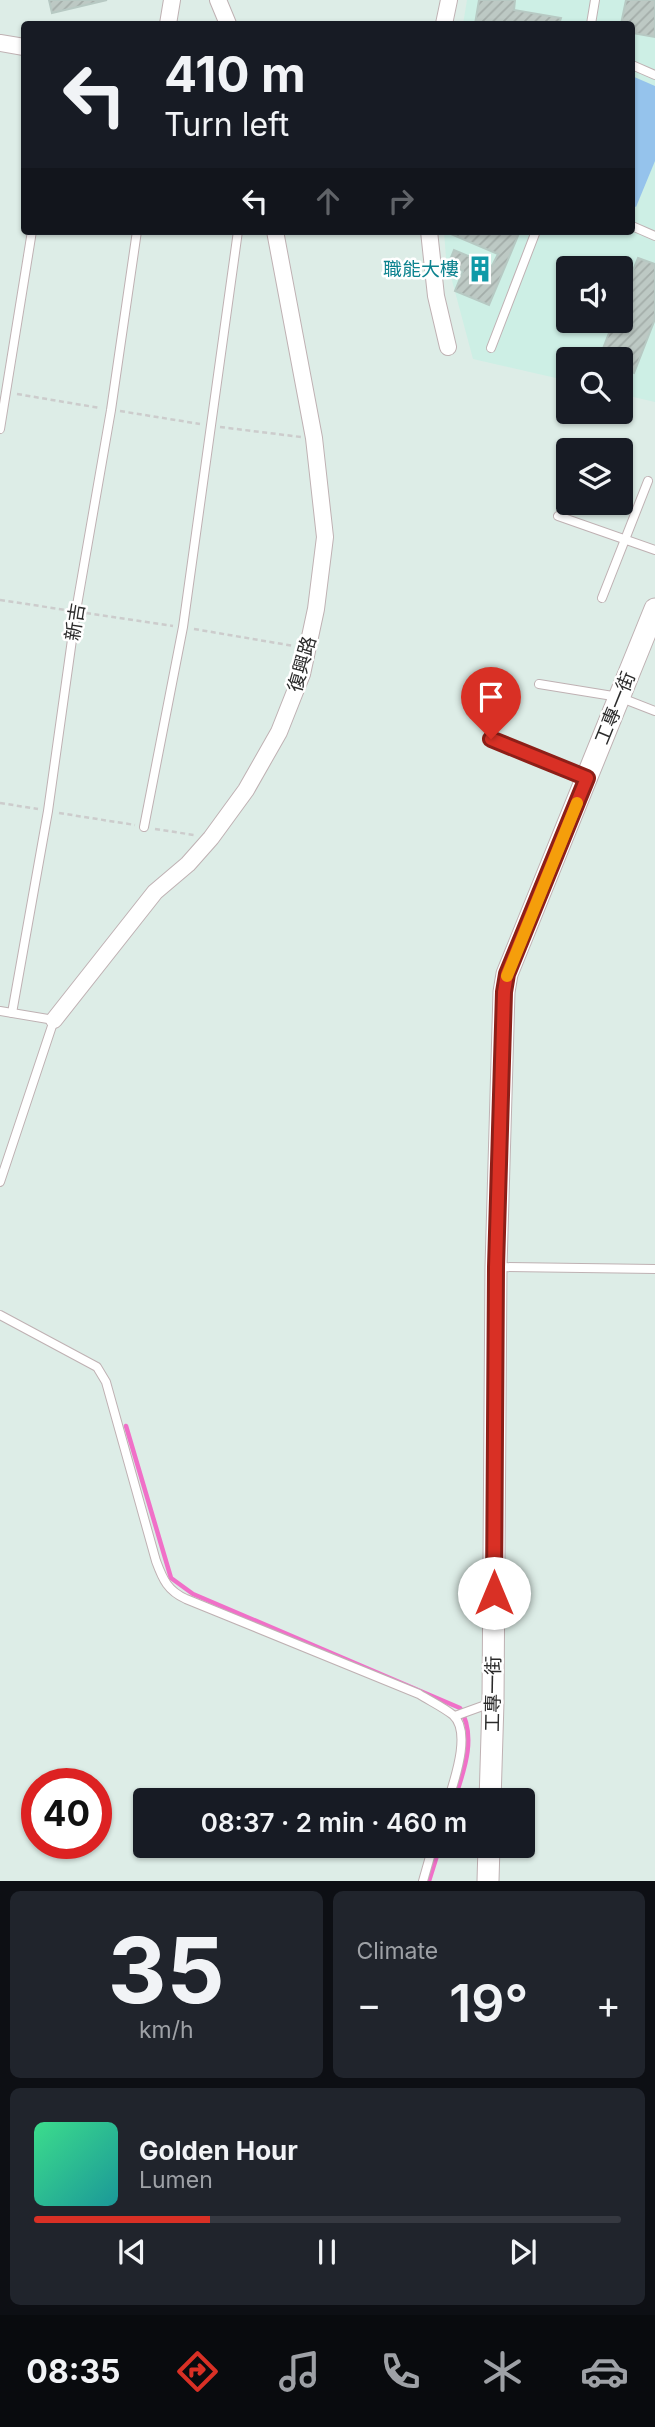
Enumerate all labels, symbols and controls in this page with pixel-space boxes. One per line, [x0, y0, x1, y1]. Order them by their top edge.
text: 410 m [164, 45, 306, 104]
icon: left [49, 49, 140, 140]
text: Turn left [164, 105, 289, 144]
icon: left [236, 182, 274, 220]
icon: ahead [309, 182, 347, 220]
icon: right [382, 182, 420, 220]
building icon: 職能大樓 [465, 254, 495, 284]
map controls [556, 256, 633, 515]
button: sound [556, 256, 633, 333]
place label: 職能大樓 [383, 258, 459, 281]
button: search [556, 347, 633, 424]
button: layers [556, 438, 633, 515]
street label: 新吉 [61, 601, 89, 643]
street label: 復興路 [283, 633, 321, 695]
pin [461, 667, 521, 739]
street label: 工專一街 [590, 668, 640, 748]
icon: arrive [472, 678, 510, 716]
position arrow [457, 1556, 531, 1630]
street label: 工專一街 [481, 1656, 505, 1732]
speed limit sign: 40 [21, 1768, 112, 1859]
text: 08:37 · 2 min · 460 m [201, 1807, 467, 1838]
text: 35 [108, 1915, 225, 2025]
text: Climate [357, 1937, 438, 1965]
text: 19° [449, 1972, 528, 2035]
text: − [357, 1981, 382, 2027]
text: + [596, 1981, 621, 2027]
text: km/h [139, 2016, 194, 2044]
text: Golden Hour [139, 2135, 298, 2166]
text: Lumen [139, 2166, 213, 2194]
icon: previous [113, 2233, 151, 2271]
icon: pause [308, 2233, 346, 2271]
icon: next [504, 2233, 542, 2271]
icon: directions [173, 2347, 222, 2396]
icon: music [275, 2347, 324, 2396]
icon: phone [376, 2347, 425, 2396]
icon: climate [478, 2347, 527, 2396]
icon: car [580, 2347, 629, 2396]
text: 08:35 [26, 2352, 121, 2391]

